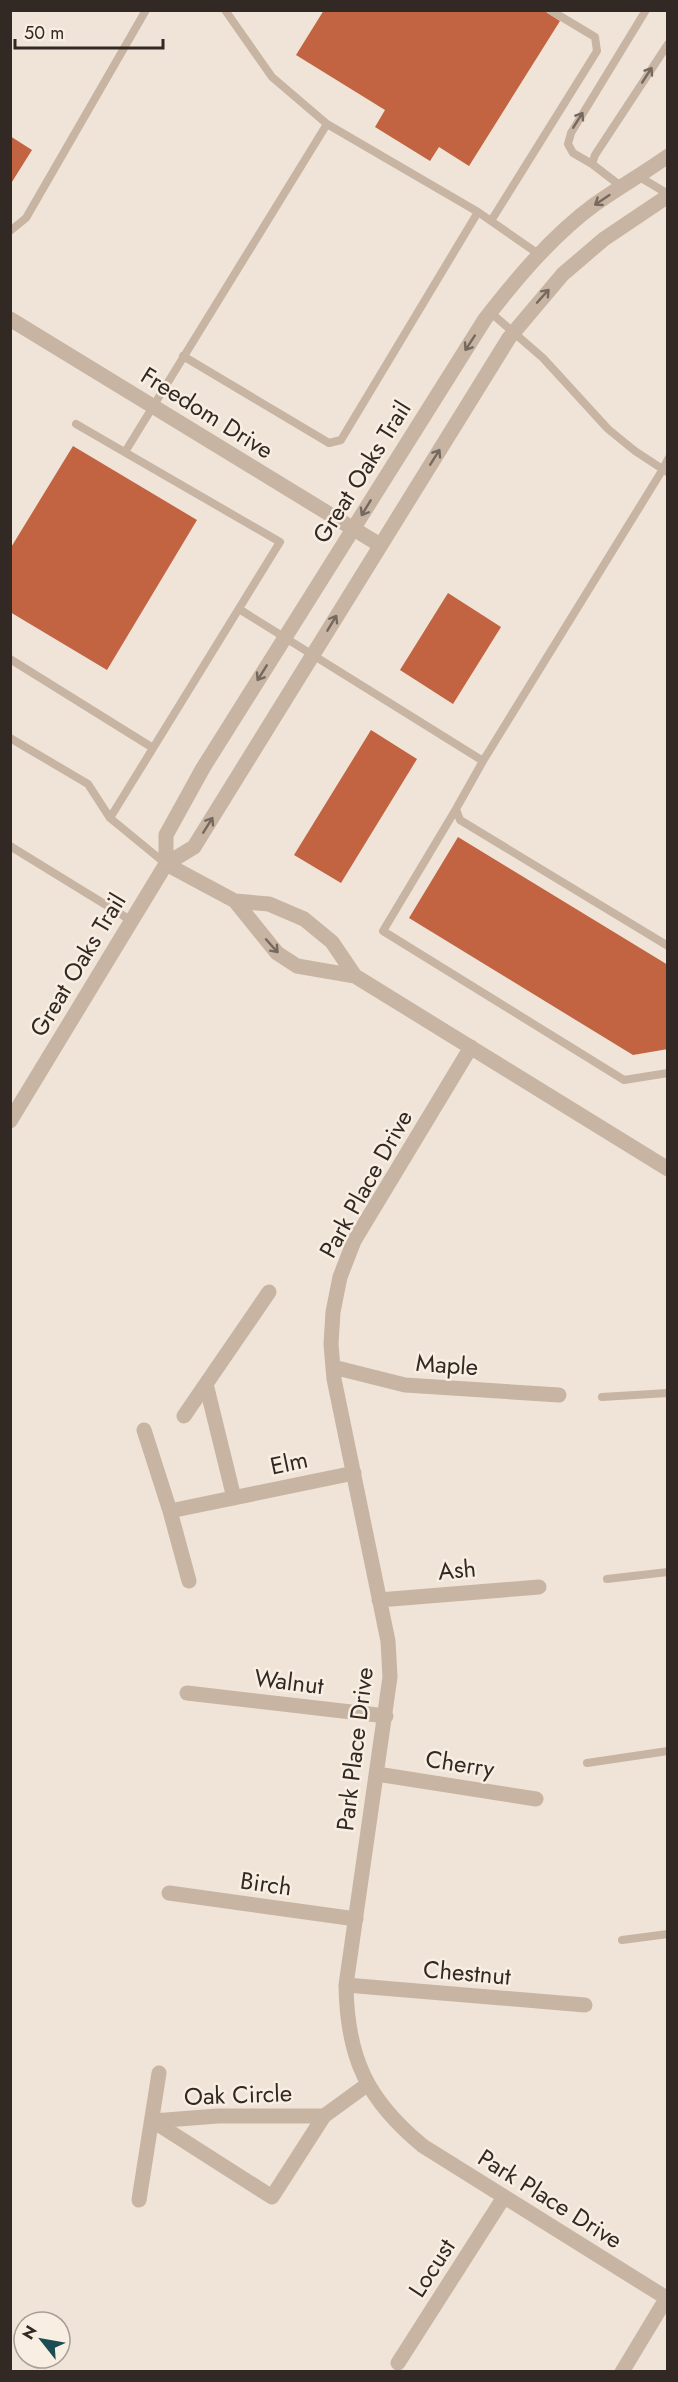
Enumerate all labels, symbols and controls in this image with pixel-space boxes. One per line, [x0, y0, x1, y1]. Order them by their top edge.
scale bar [15, 12, 164, 50]
text: 50 m [24, 20, 64, 46]
one-way arrow [641, 67, 653, 84]
one-way arrow [573, 112, 585, 129]
one-way arrow [593, 194, 610, 207]
one-way arrow [537, 288, 550, 304]
one-way arrow [463, 334, 476, 351]
street label: Freedom Drive [134, 358, 280, 467]
street label: Great Oaks Trail [304, 394, 419, 550]
one-way arrow [429, 449, 441, 466]
one-way arrow [360, 499, 372, 516]
one-way arrow [327, 615, 339, 632]
one-way arrow [256, 664, 268, 681]
one-way arrow [202, 817, 214, 834]
street label: Great Oaks Trail [21, 886, 134, 1043]
one-way arrow [265, 939, 279, 954]
street label: Park Place Drive [310, 1103, 421, 1264]
street label: Maple [415, 1345, 479, 1384]
street label: Elm [267, 1441, 311, 1484]
street label: Ash [436, 1550, 477, 1589]
street label: Walnut [252, 1660, 326, 1703]
street label: Park Place Drive [327, 1665, 382, 1833]
street label: Cherry [423, 1741, 497, 1786]
street label: Birch [238, 1863, 294, 1904]
street label: Chestnut [422, 1951, 513, 1994]
street label: Oak Circle [183, 2075, 293, 2114]
street label: Park Place Drive [471, 2140, 629, 2257]
street label: Locust [400, 2231, 464, 2304]
north arrow [12, 2310, 72, 2370]
text: N [16, 2321, 43, 2344]

